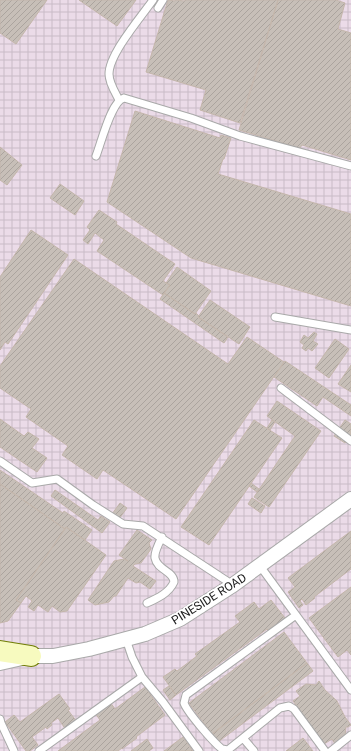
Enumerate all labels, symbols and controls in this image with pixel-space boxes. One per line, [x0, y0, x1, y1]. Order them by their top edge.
street label: PINESIDE ROAD [169, 570, 249, 628]

